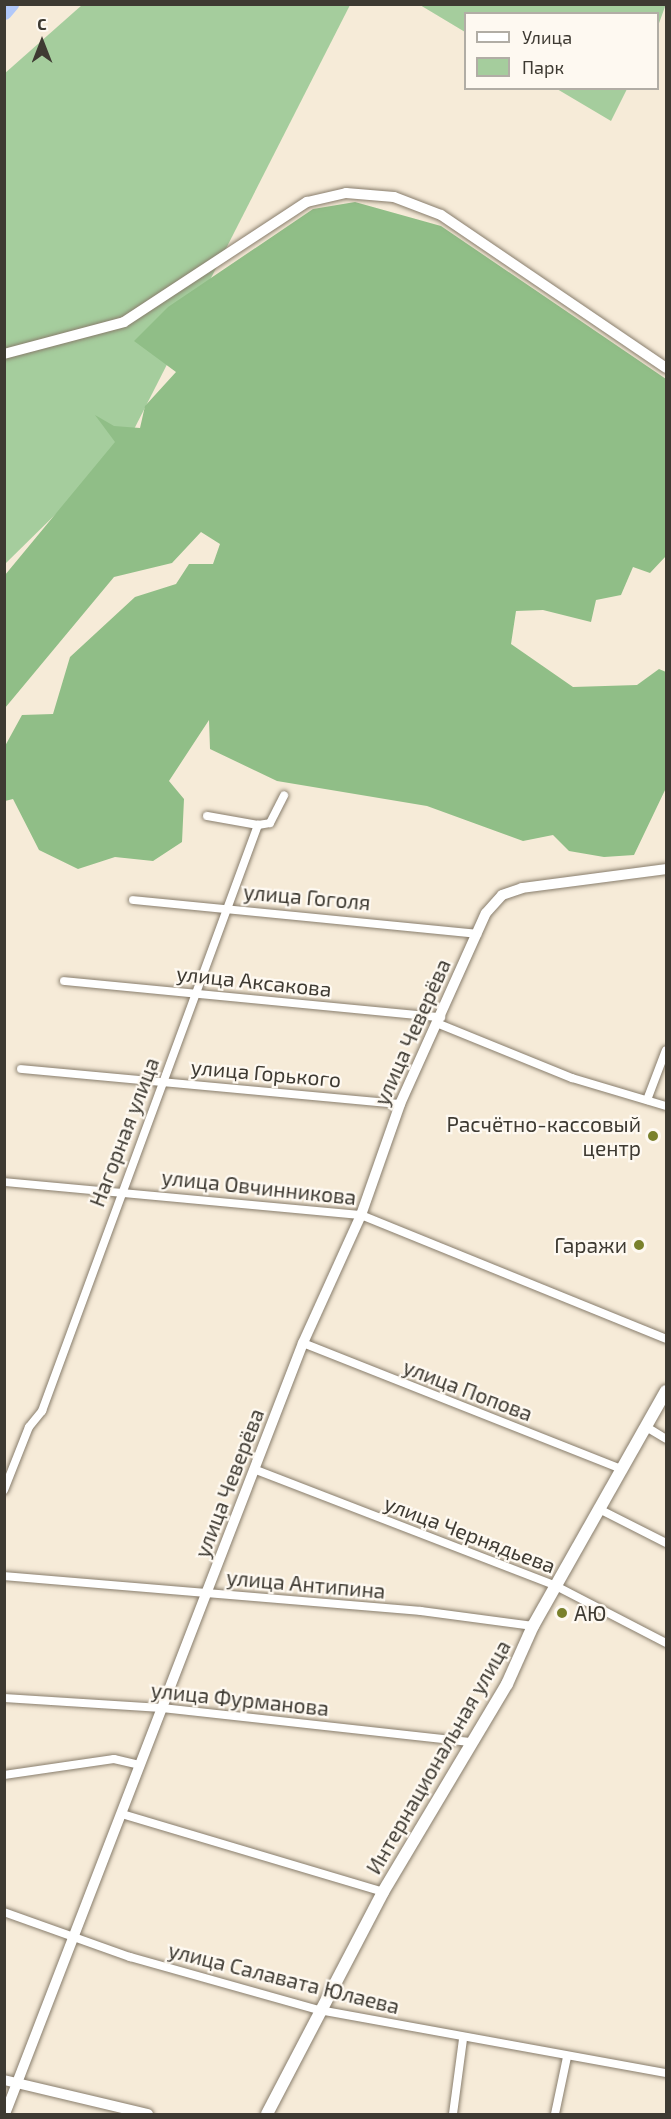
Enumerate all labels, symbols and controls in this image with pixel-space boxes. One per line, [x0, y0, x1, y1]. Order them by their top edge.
north arrow [12, 12, 72, 72]
legend [464, 12, 659, 90]
text: С [37, 14, 47, 33]
text: Улица [522, 26, 572, 48]
text: Парк [522, 56, 564, 78]
street label: улица Гоголя [242, 879, 372, 915]
street label: улица Чеверёва [368, 955, 456, 1109]
street label: улица Аксакова [175, 960, 333, 1002]
street label: Нагорная улица [84, 1054, 164, 1210]
street label: улица Горького [190, 1054, 342, 1092]
place label: Расчётно-кассовый центр [446, 1111, 641, 1161]
marker: Расчётно-кассовый центр [646, 1129, 660, 1143]
street label: улица Овчинникова [160, 1164, 358, 1210]
place label: Гаражи [554, 1232, 627, 1258]
marker: Гаражи [632, 1238, 646, 1252]
street label: улица Попова [400, 1354, 536, 1426]
street label: улица Чеверёва [189, 1405, 269, 1561]
street label: улица Чернядьева [381, 1490, 559, 1578]
street label: улица Антипина [225, 1564, 387, 1604]
place label: АЮ [574, 1600, 607, 1626]
marker: АЮ [555, 1606, 569, 1620]
street label: Интернациональная улица [361, 1635, 515, 1879]
street label: улица Фурманова [150, 1677, 330, 1721]
street label: улица Салавата Юлаева [166, 1937, 402, 2019]

